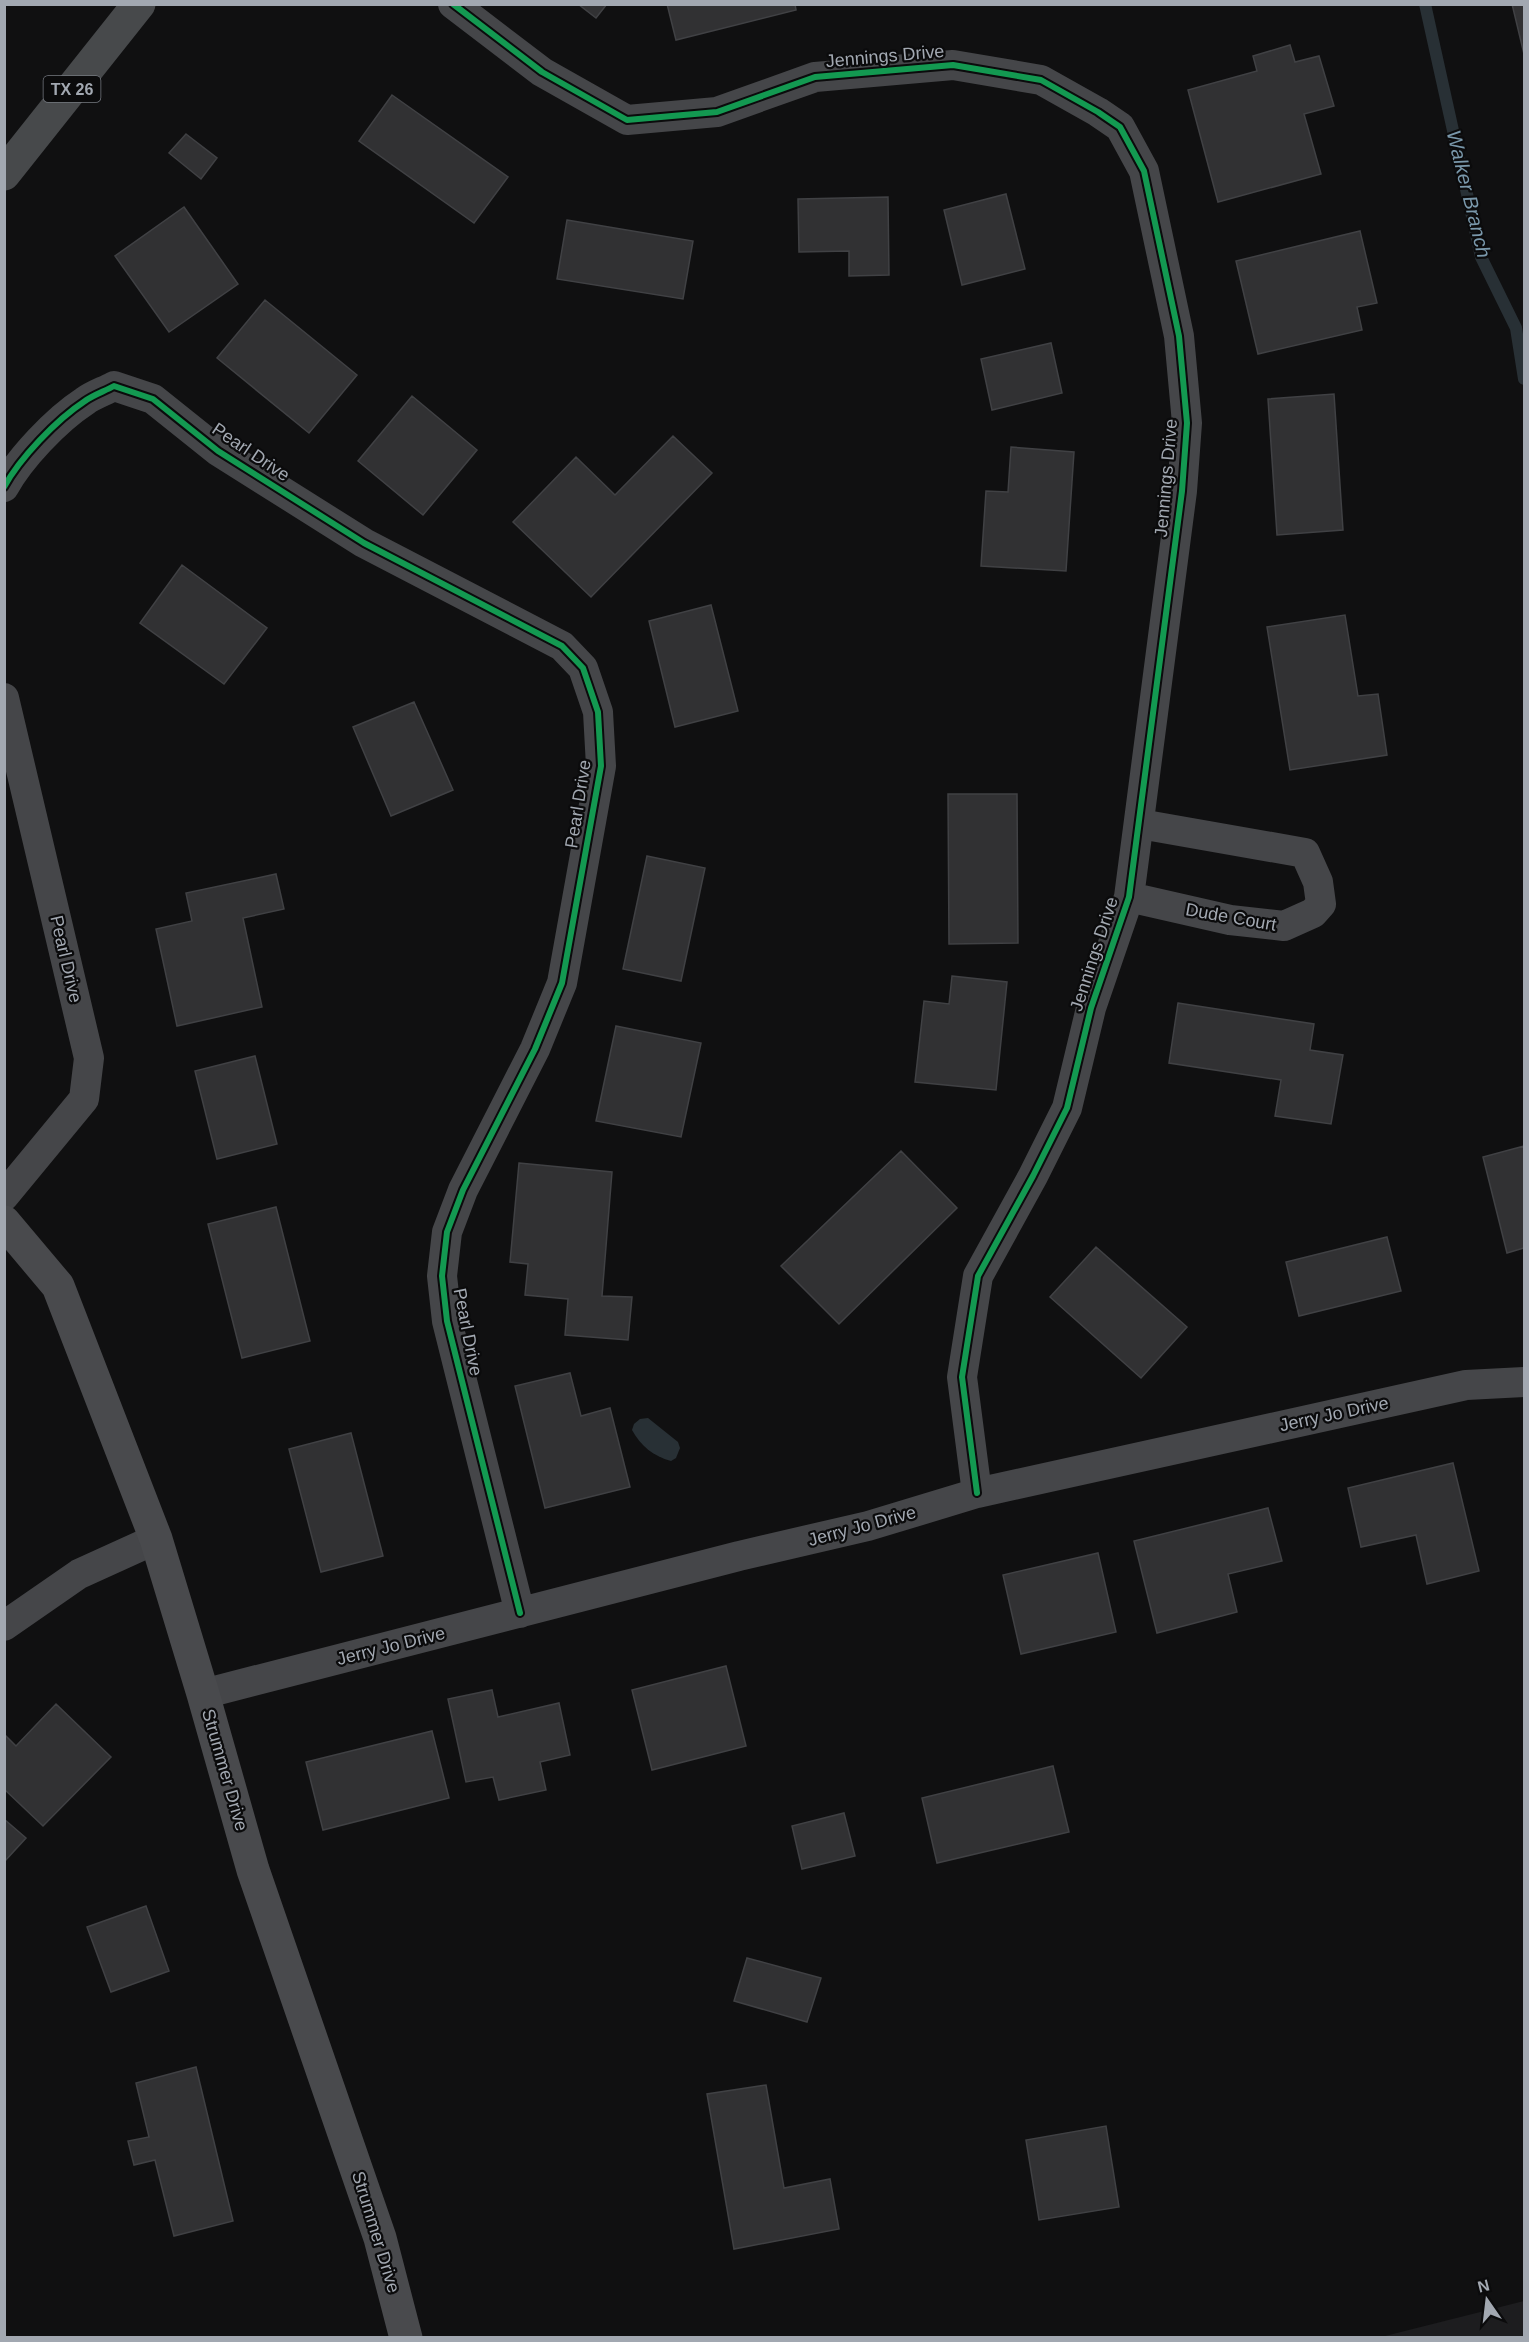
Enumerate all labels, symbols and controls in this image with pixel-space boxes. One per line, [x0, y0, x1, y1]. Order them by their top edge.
street label: Jennings Drive [825, 41, 945, 71]
road number: TX 26 [44, 76, 100, 102]
water label: Walker Branch [1443, 128, 1495, 260]
street label: Jennings Drive [1151, 418, 1181, 538]
street label: Pearl Drive [209, 419, 293, 485]
street label: Pearl Drive [561, 758, 595, 850]
street label: Jennings Drive [1066, 894, 1122, 1014]
street label: Dude Court [1184, 899, 1278, 935]
street label: Pearl Drive [46, 913, 86, 1005]
street label: Pearl Drive [450, 1286, 486, 1378]
street label: Jerry Jo Drive [1278, 1393, 1390, 1435]
street label: Jerry Jo Drive [806, 1502, 918, 1550]
street label: Jerry Jo Drive [335, 1623, 447, 1669]
street label: Strummer Drive [198, 1707, 252, 1833]
street label: Strummer Drive [348, 2169, 404, 2295]
north arrow [1457, 2270, 1517, 2330]
text: N [1476, 2276, 1491, 2296]

